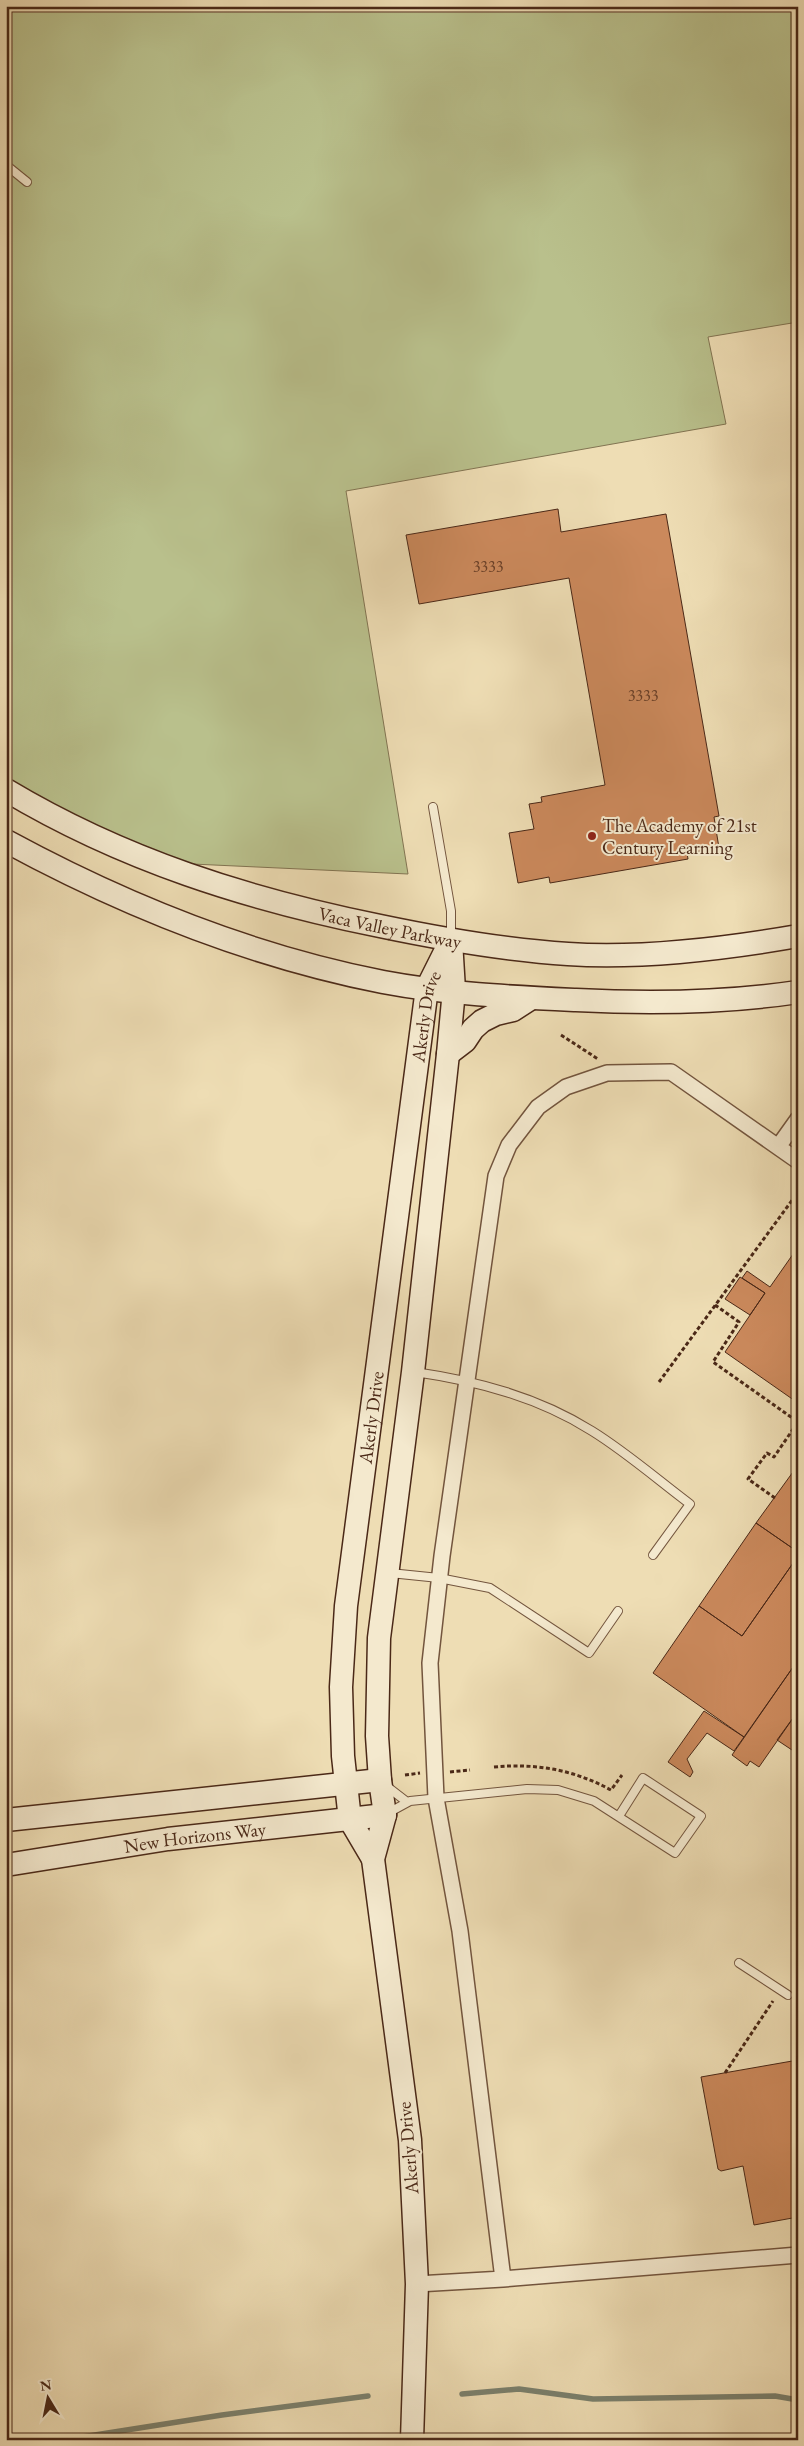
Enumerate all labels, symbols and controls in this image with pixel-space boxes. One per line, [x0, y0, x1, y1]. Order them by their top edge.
house number: 3333 [473, 556, 504, 577]
house number: 3333 [628, 685, 659, 706]
place label: The Academy of 21st Century Learning [602, 813, 757, 860]
marker: The Academy of 21st Century Learning [586, 830, 598, 842]
street label: Vaca Valley Parkway [316, 900, 464, 954]
street label: Akerly Drive [405, 966, 446, 1065]
street label: Akerly Drive [352, 1370, 389, 1466]
street label: New Horizons Way [122, 1816, 268, 1858]
street label: Akerly Drive [391, 2101, 425, 2196]
north arrow [22, 2374, 72, 2424]
text: N [39, 2375, 54, 2395]

